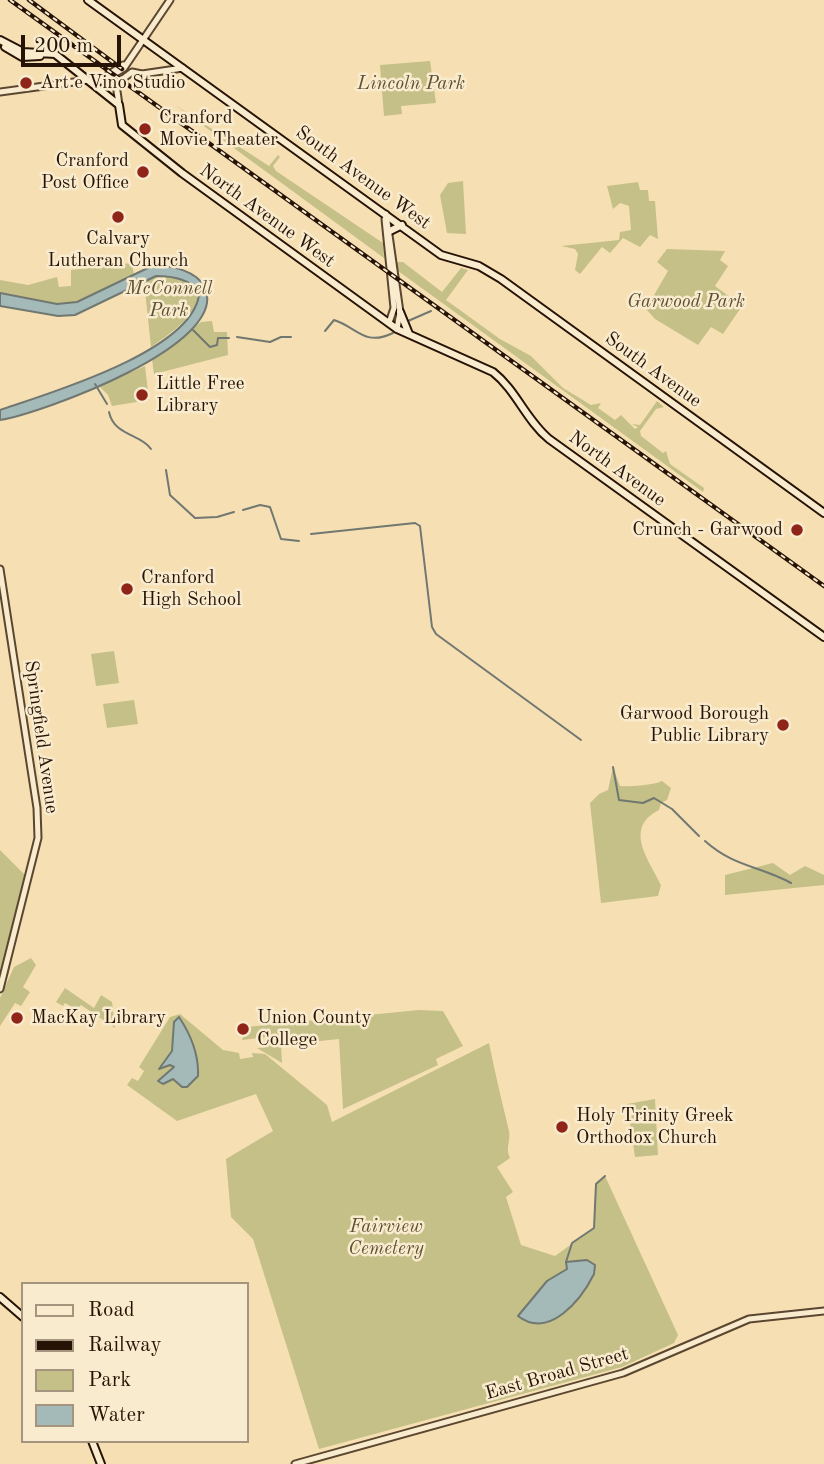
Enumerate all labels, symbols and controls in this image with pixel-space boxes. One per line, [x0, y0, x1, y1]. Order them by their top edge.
scale bar [24, 21, 124, 65]
text: 200 m [34, 36, 93, 57]
place label: Art e Vino Studio [40, 72, 185, 94]
park label: Lincoln Park [357, 73, 465, 95]
marker: Art e Vino Studio [18, 75, 34, 91]
place label: Cranford Movie Theater [159, 107, 278, 151]
marker: Cranford Movie Theater [137, 121, 153, 137]
street label: South Avenue West [291, 121, 435, 235]
place label: Cranford Post Office [41, 150, 129, 194]
street label: North Avenue West [195, 159, 339, 273]
marker: Cranford Post Office [135, 164, 151, 180]
marker: Calvary Lutheran Church [110, 209, 126, 225]
place label: Calvary Lutheran Church [48, 228, 188, 272]
park label: McConnell Park [125, 278, 213, 322]
park label: Garwood Park [627, 291, 745, 313]
street label: South Avenue [600, 327, 706, 413]
place label: Little Free Library [156, 373, 244, 417]
marker: Little Free Library [134, 387, 150, 403]
street label: North Avenue [564, 426, 670, 512]
place label: Crunch - Garwood [632, 519, 783, 541]
marker: Crunch - Garwood [789, 522, 805, 538]
place label: Cranford High School [141, 567, 241, 611]
marker: Cranford High School [119, 581, 135, 597]
street label: Springfield Avenue [19, 659, 63, 815]
place label: Garwood Borough Public Library [620, 703, 769, 747]
marker: Garwood Borough Public Library [775, 717, 791, 733]
place label: MacKay Library [31, 1007, 166, 1029]
place label: Union County College [257, 1007, 371, 1051]
marker: MacKay Library [9, 1010, 25, 1026]
marker: Union County College [235, 1021, 251, 1037]
place label: Holy Trinity Greek Orthodox Church [576, 1105, 734, 1149]
marker: Holy Trinity Greek Orthodox Church [554, 1119, 570, 1135]
park label: Fairview Cemetery [348, 1216, 424, 1260]
legend [21, 1282, 248, 1443]
text: Road [88, 1300, 135, 1321]
text: Railway [88, 1335, 162, 1356]
street label: East Broad Street [483, 1343, 631, 1405]
text: Park [88, 1370, 131, 1391]
text: Water [88, 1405, 145, 1426]

